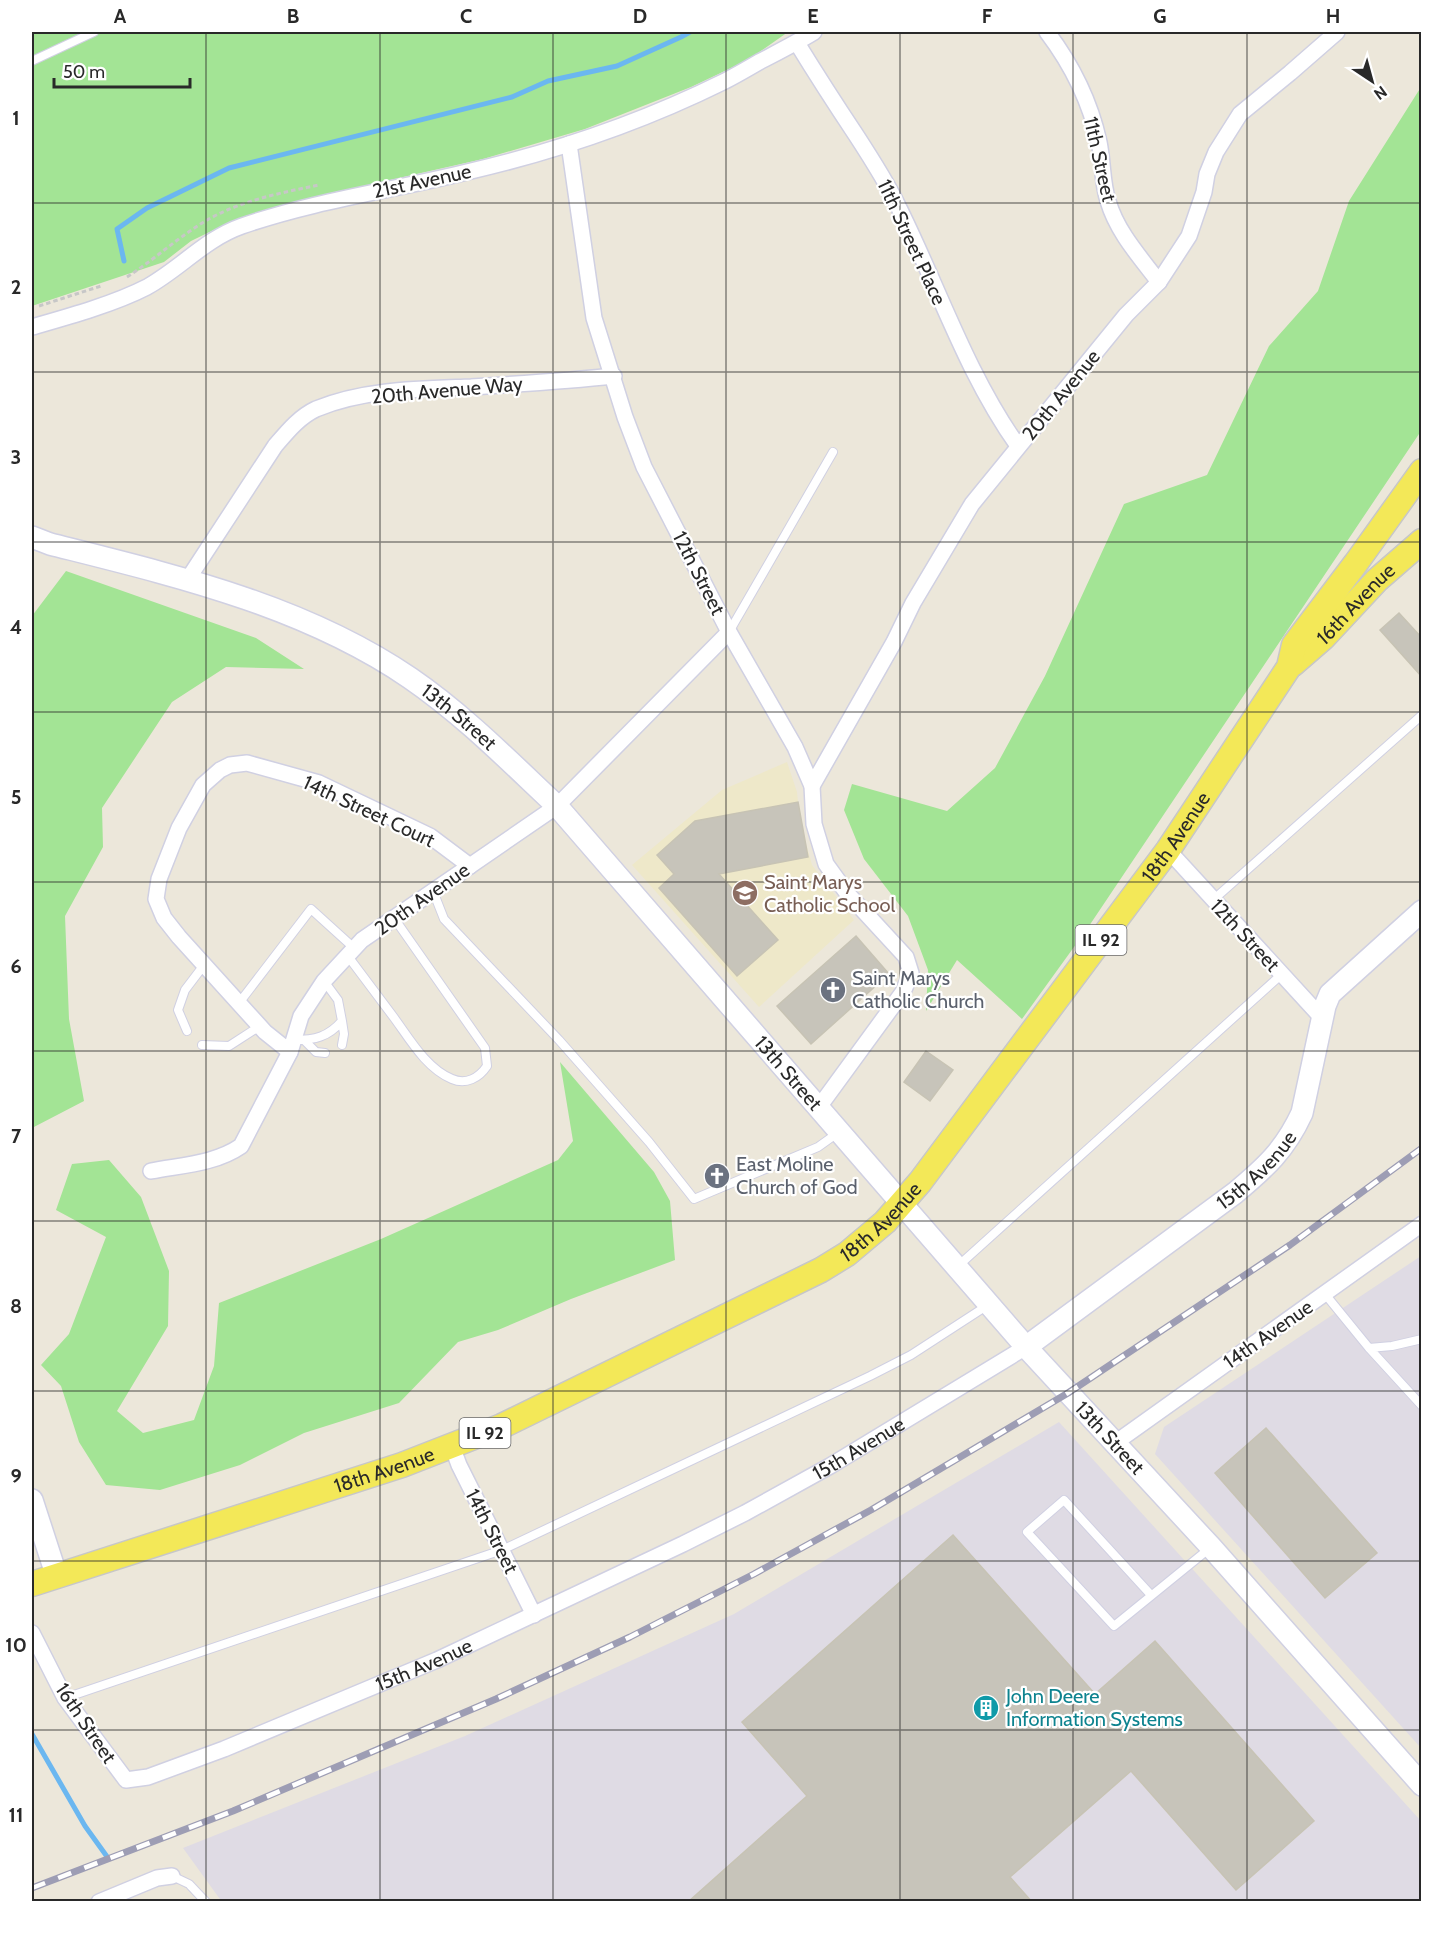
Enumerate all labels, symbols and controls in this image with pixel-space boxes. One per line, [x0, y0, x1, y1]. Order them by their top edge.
text: A [114, 4, 127, 28]
text: B [287, 4, 299, 28]
text: C [460, 4, 472, 28]
text: D [633, 4, 647, 28]
text: E [807, 4, 819, 28]
text: F [982, 4, 993, 28]
text: G [1153, 4, 1167, 28]
text: H [1326, 4, 1340, 28]
scale bar [54, 51, 190, 89]
north arrow [1342, 51, 1402, 111]
text: 50 m [63, 61, 105, 83]
text: N [1370, 82, 1391, 104]
text: 1 [12, 106, 20, 130]
street label: 11th Street [1079, 114, 1121, 204]
street label: 21st Avenue [371, 159, 473, 203]
street label: 11th Street Place [872, 175, 952, 309]
text: 2 [11, 275, 21, 299]
street label: 20th Avenue [1017, 345, 1105, 445]
street label: 20th Avenue Way [370, 371, 524, 409]
text: 3 [11, 445, 21, 469]
street label: 12th Street [668, 527, 730, 619]
street label: 16th Avenue [1312, 558, 1400, 650]
text: 4 [10, 615, 22, 639]
street label: 13th Street [417, 678, 502, 755]
street label: 14th Street Court [299, 770, 439, 852]
text: 5 [11, 785, 21, 809]
street label: 18th Avenue [1136, 787, 1215, 887]
street label: 20th Avenue [370, 858, 474, 940]
place label: Saint Marys Catholic School [764, 870, 895, 917]
school or university icon: Saint Marys Catholic School [730, 878, 760, 908]
street label: 12th Street [1205, 894, 1285, 976]
road number: IL 92 [1076, 925, 1126, 955]
text: 6 [10, 954, 22, 978]
place label: Saint Marys Catholic Church [852, 966, 984, 1013]
church icon: Saint Marys Catholic Church [818, 975, 848, 1005]
street label: 13th Street [750, 1031, 827, 1115]
text: 7 [11, 1124, 22, 1148]
street label: 15th Avenue [1212, 1126, 1302, 1215]
place label: East Moline Church of God [736, 1152, 858, 1199]
church icon: East Moline Church of God [702, 1161, 732, 1191]
street label: 18th Avenue [836, 1177, 926, 1267]
text: 8 [10, 1294, 22, 1318]
street label: 14th Avenue [1219, 1294, 1317, 1374]
street label: 13th Street [1070, 1396, 1150, 1479]
street label: 15th Avenue [808, 1412, 909, 1485]
road number: IL 92 [460, 1418, 510, 1448]
street label: 18th Avenue [331, 1442, 438, 1498]
text: 9 [10, 1464, 22, 1488]
street label: 14th Street [461, 1485, 524, 1577]
text: 10 [5, 1633, 27, 1657]
street label: 15th Avenue [372, 1633, 476, 1696]
street label: 16th Street [51, 1678, 122, 1768]
place label: John Deere Information Systems [1005, 1684, 1183, 1731]
building icon: John Deere Information Systems [971, 1693, 1001, 1723]
text: 11 [9, 1803, 23, 1827]

